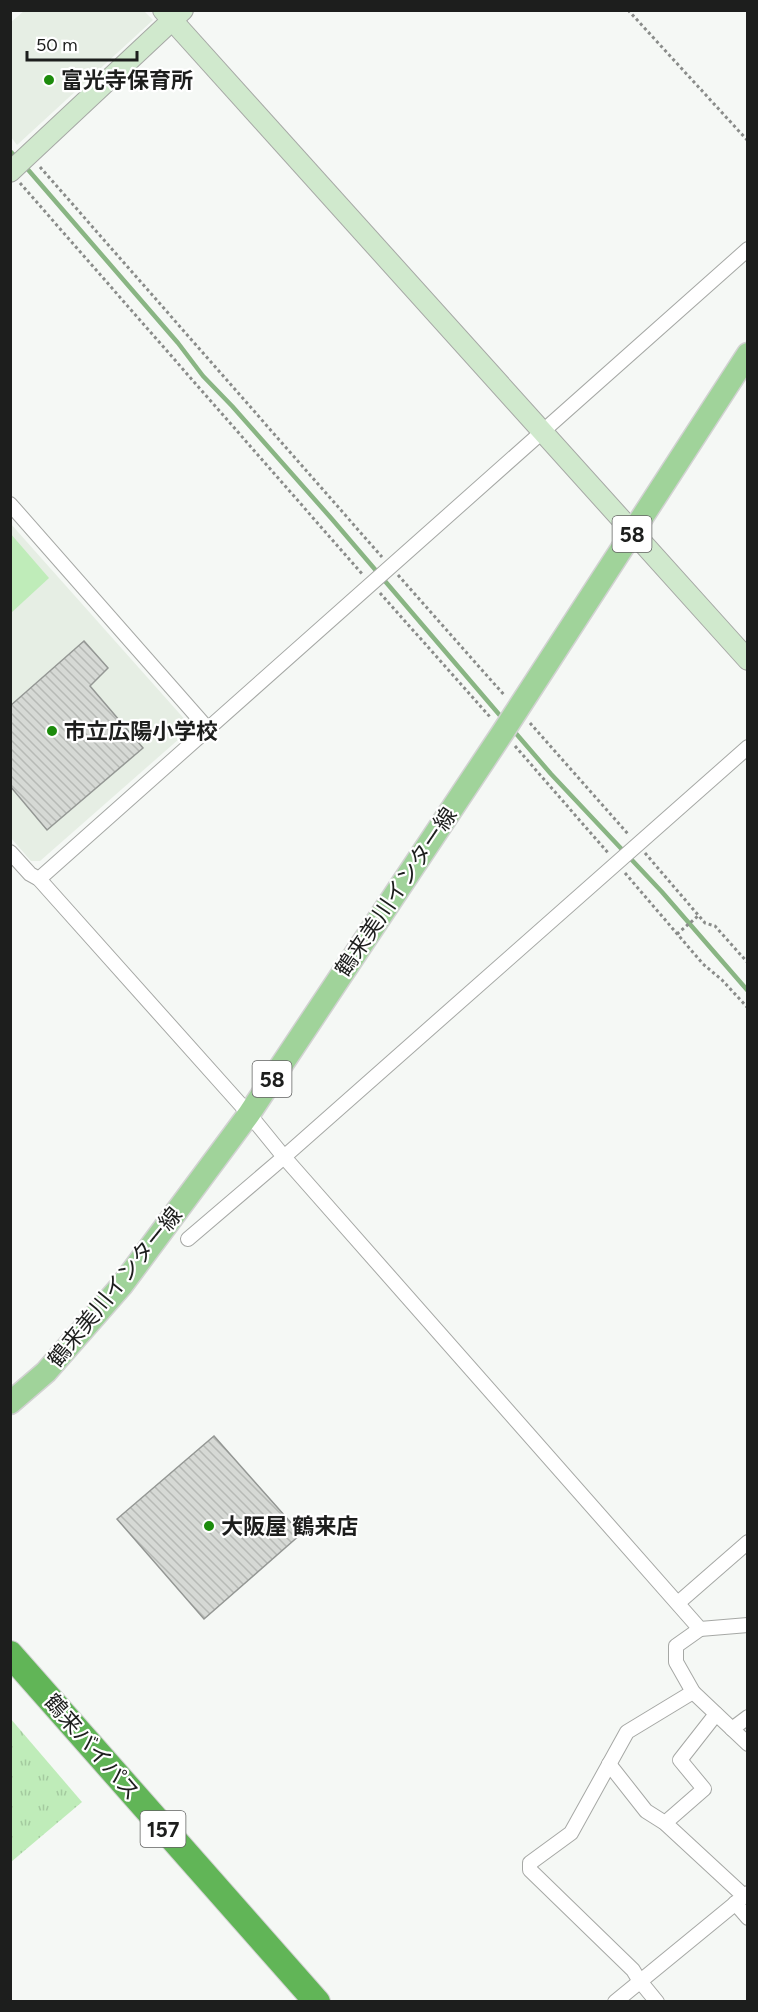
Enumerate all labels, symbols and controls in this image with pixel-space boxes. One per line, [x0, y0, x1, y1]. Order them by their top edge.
scale bar [27, 24, 136, 62]
text: 50 m [36, 34, 78, 56]
place label: 富光寺保育所 [61, 67, 193, 94]
marker: 富光寺保育所 [42, 73, 56, 87]
road number: 58 [612, 516, 652, 552]
place label: 市立広陽小学校 [64, 718, 218, 745]
marker: 市立広陽小学校 [45, 724, 59, 738]
street label: 鶴来美川インター線 [329, 802, 463, 982]
road number: 58 [252, 1061, 292, 1097]
street label: 鶴来美川インター線 [42, 1202, 188, 1372]
place label: 大阪屋 鶴来店 [221, 1513, 358, 1540]
marker: 大阪屋 鶴来店 [202, 1519, 216, 1533]
street label: 鶴来バイパス [39, 1688, 145, 1806]
road number: 157 [140, 1811, 186, 1847]

